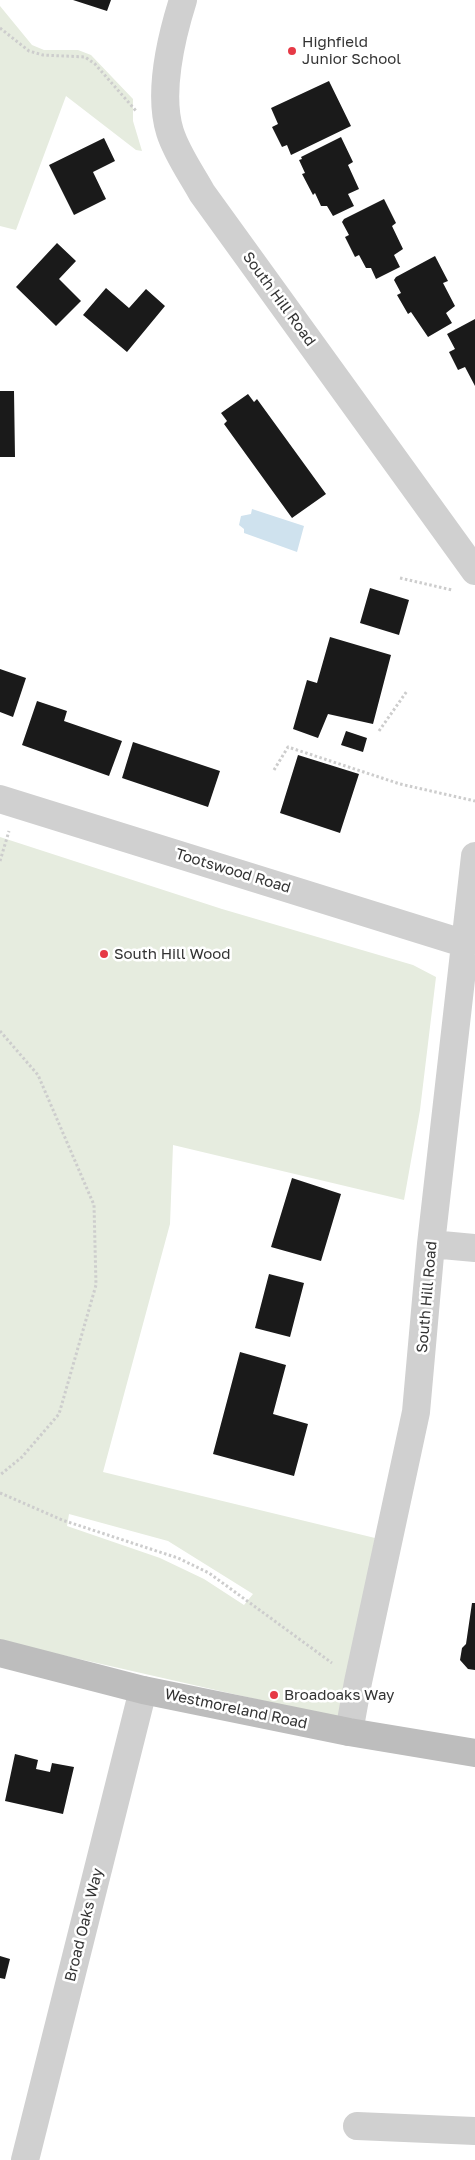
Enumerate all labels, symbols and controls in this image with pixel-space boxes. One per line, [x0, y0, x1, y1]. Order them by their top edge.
place label: Highfield Junior School [302, 33, 401, 68]
marker: Highfield Junior School [286, 45, 298, 57]
street label: South Hill Road [239, 248, 319, 350]
street label: Tootswood Road [173, 845, 293, 897]
place label: South Hill Wood [114, 945, 230, 963]
marker: South Hill Wood [98, 948, 110, 960]
street label: South Hill Road [413, 1240, 441, 1354]
street label: Westmoreland Road [163, 1685, 309, 1733]
place label: Broadoaks Way [284, 1686, 394, 1704]
marker: Broadoaks Way [268, 1689, 280, 1701]
street label: Broad Oaks Way [61, 1866, 107, 1984]

